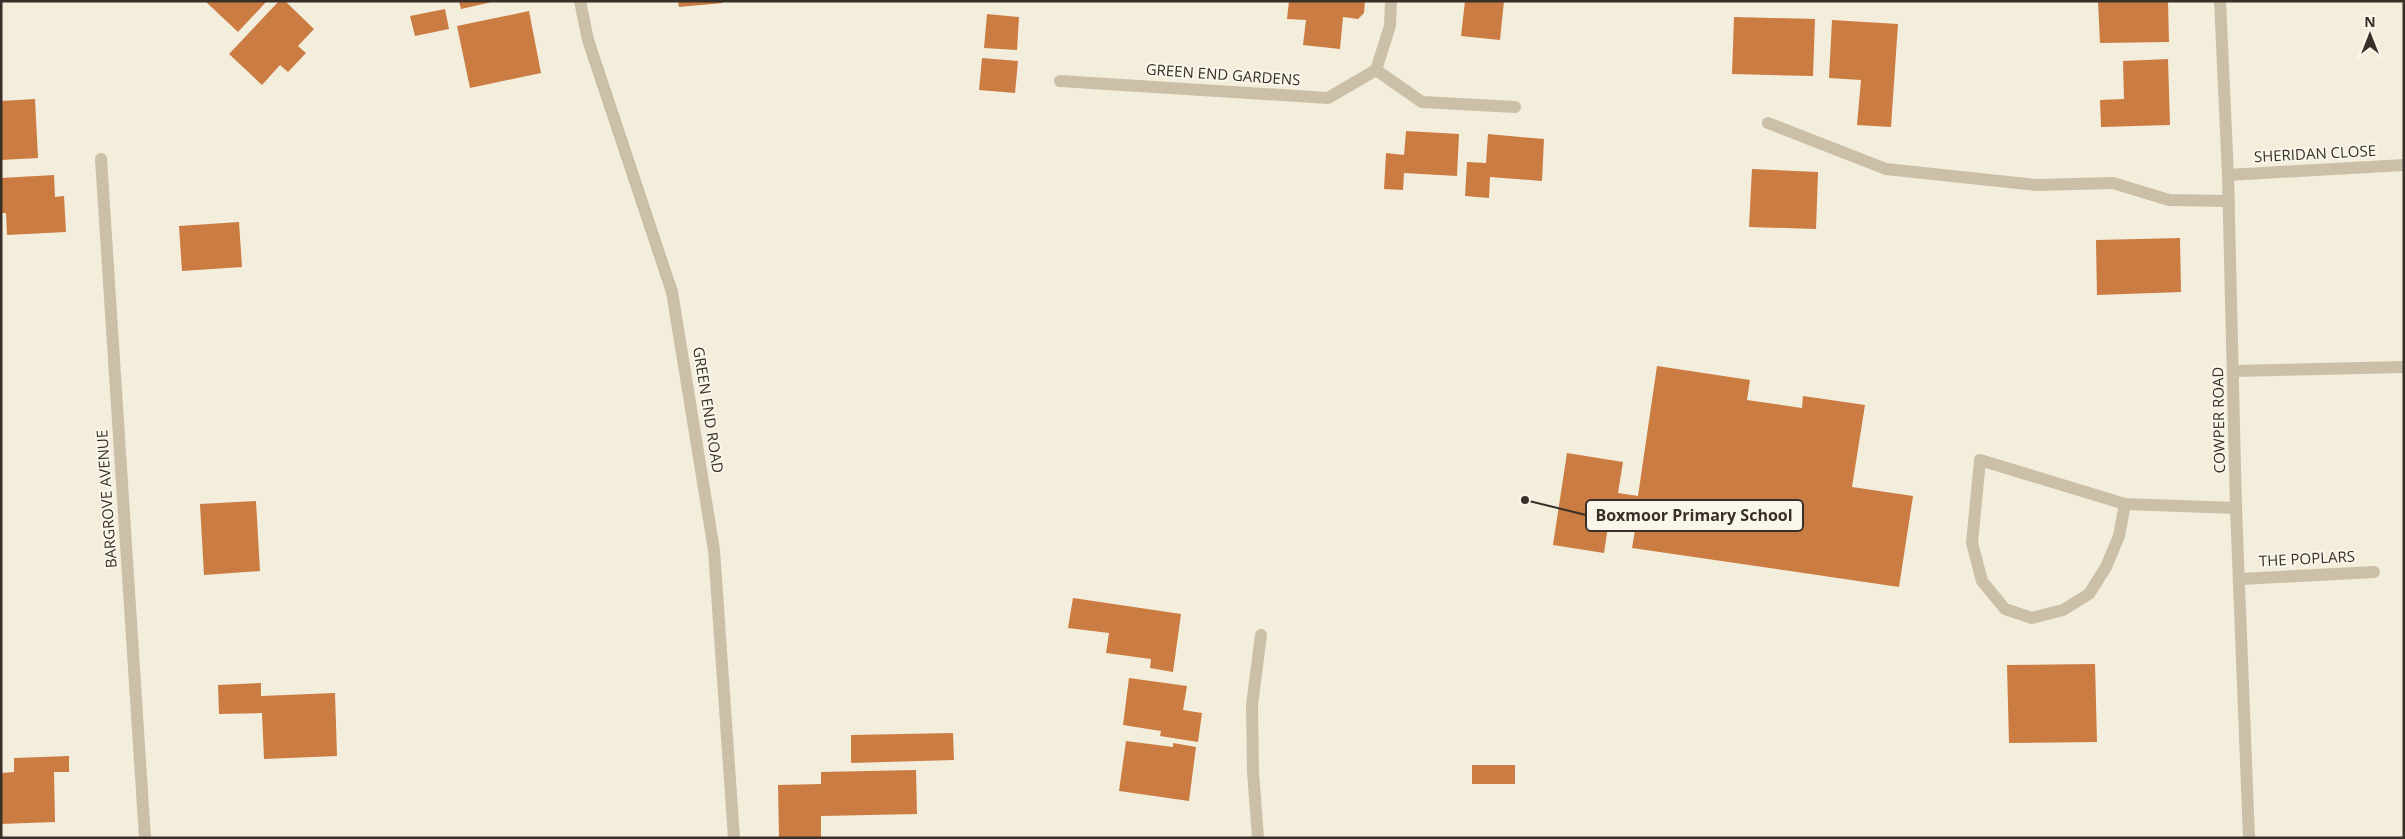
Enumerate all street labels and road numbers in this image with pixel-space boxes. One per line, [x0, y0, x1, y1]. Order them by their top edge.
street label: GREEN END GARDENS [1145, 59, 1301, 89]
street label: SHERIDAN CLOSE [2253, 140, 2376, 166]
street label: GREEN END ROAD [689, 345, 729, 474]
street label: COWPER ROAD [2207, 366, 2229, 474]
street label: BARGROVE AVENUE [91, 429, 121, 569]
street label: THE POPLARS [2258, 546, 2355, 571]

